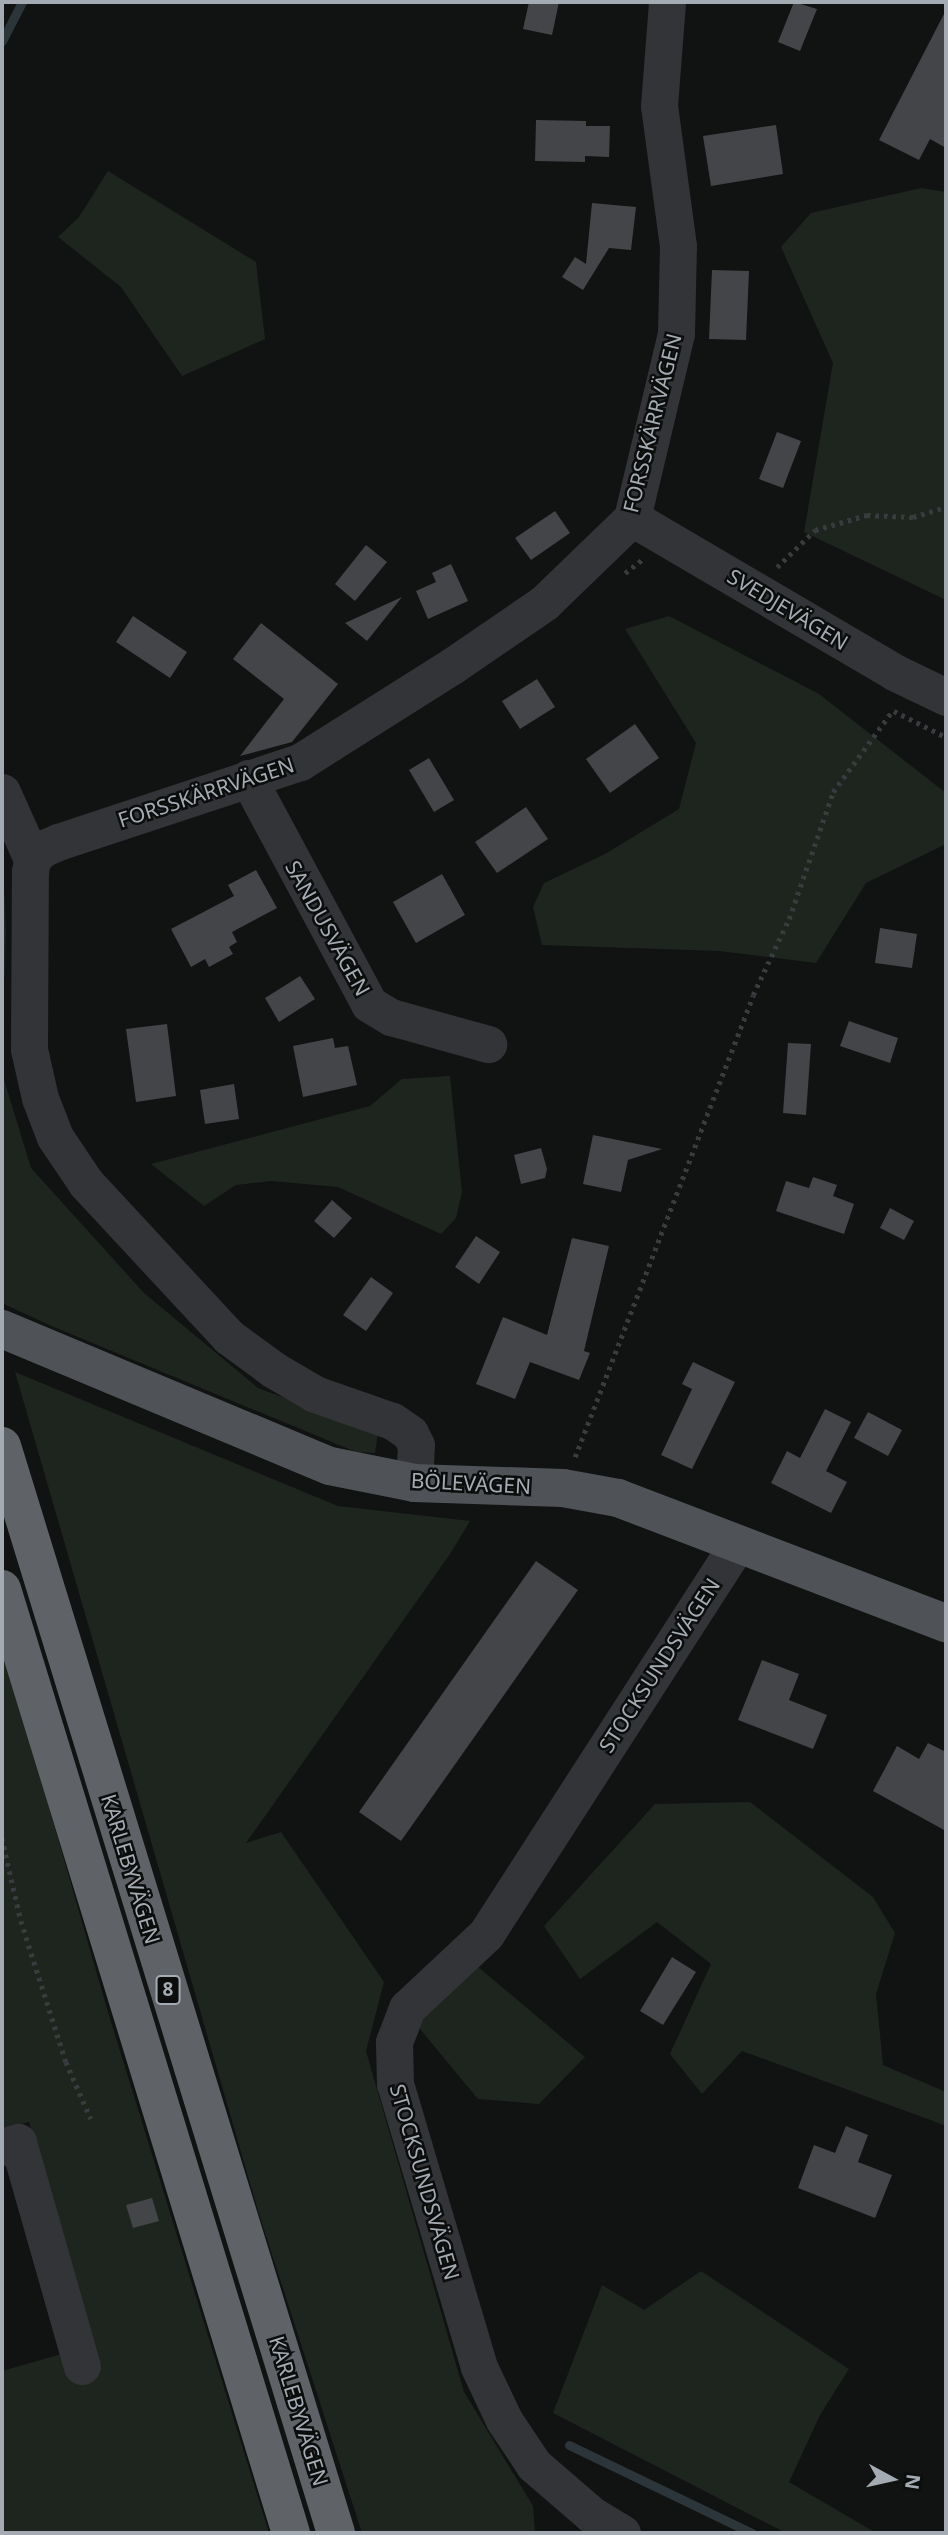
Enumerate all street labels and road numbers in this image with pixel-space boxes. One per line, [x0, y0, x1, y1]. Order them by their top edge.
street label: FORSSKÄRRVÄGEN [618, 331, 686, 515]
street label: SVEDJEVÄGEN [723, 563, 853, 655]
street label: FORSSKÄRRVÄGEN [115, 752, 297, 832]
street label: SANDUSVÄGEN [280, 856, 376, 1000]
street label: BÖLEVÄGEN [410, 1467, 532, 1499]
street label: STOCKSUNDSVÄGEN [593, 1573, 725, 1757]
street label: KARLEBYVÄGEN [96, 1791, 166, 1947]
road number: 8 [154, 1974, 182, 2006]
street label: STOCKSUNDSVÄGEN [385, 2081, 465, 2283]
street label: KARLEBYVÄGEN [264, 2333, 334, 2489]

